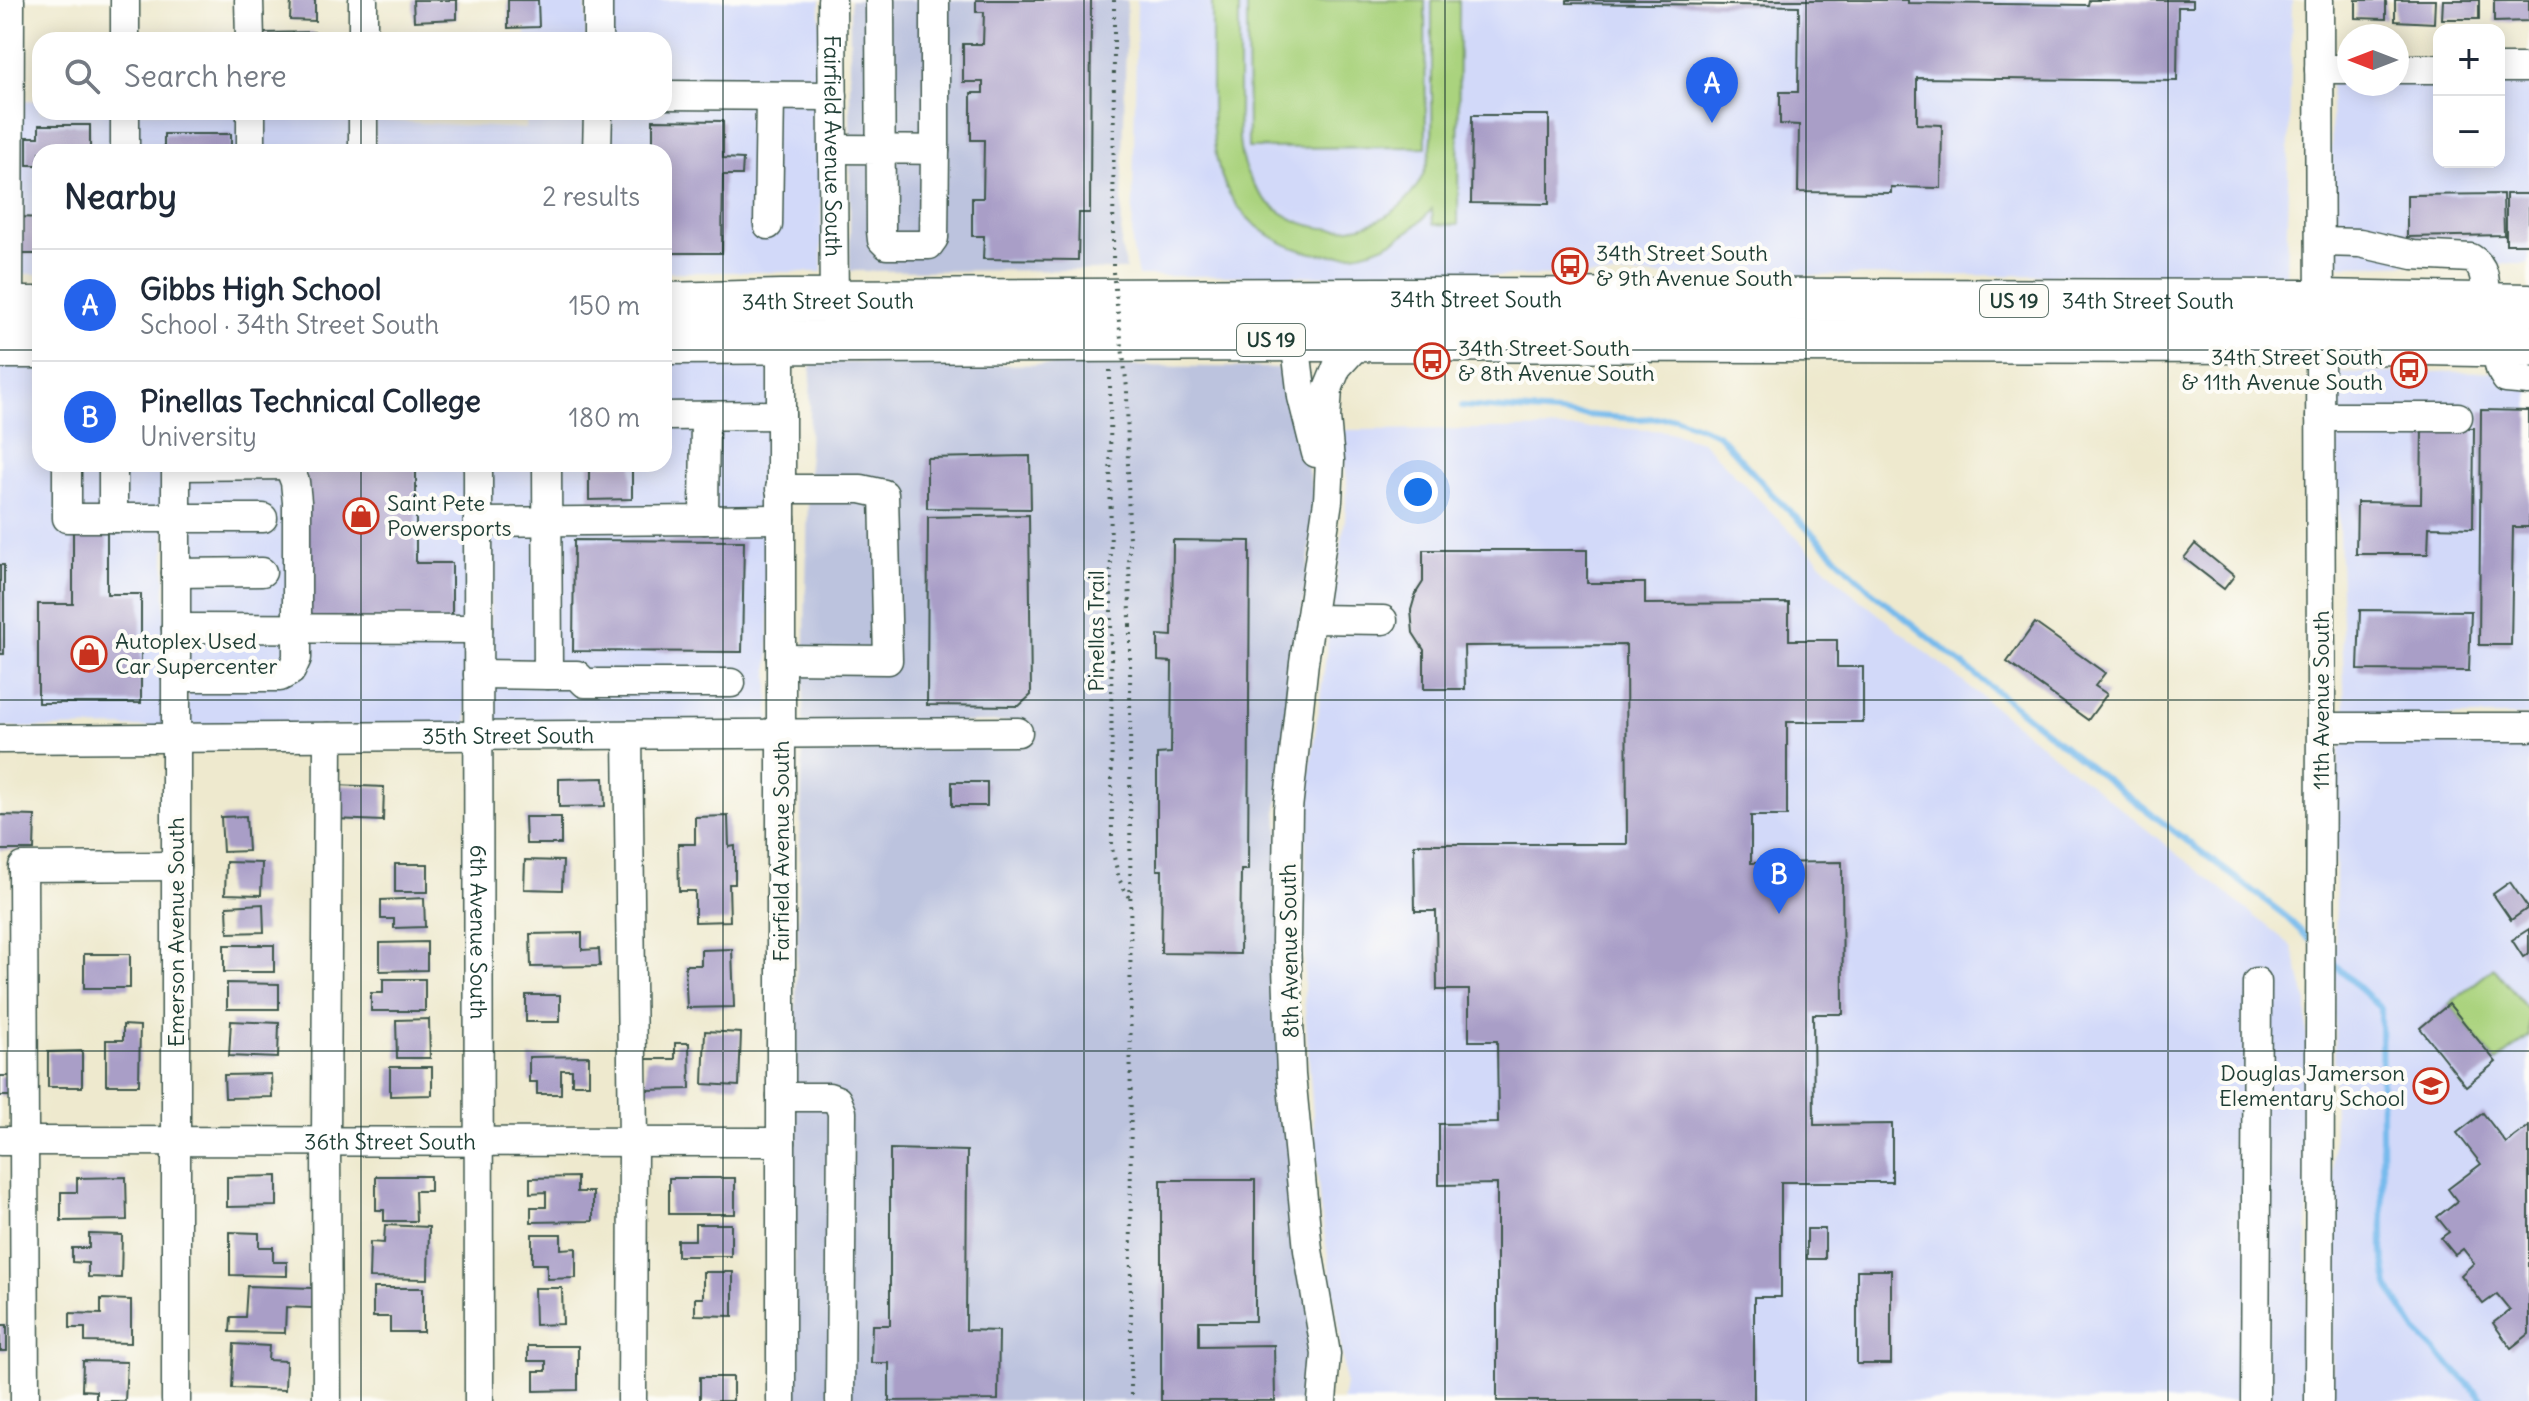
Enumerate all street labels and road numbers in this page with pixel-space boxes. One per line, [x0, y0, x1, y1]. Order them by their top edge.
street label: Fairfield Avenue South [818, 35, 848, 257]
street label: 34th Street South [1390, 285, 1562, 313]
road number: US 19 [1980, 285, 2048, 317]
street label: 34th Street South [2062, 286, 2234, 315]
street label: 34th Street South [742, 287, 914, 316]
road number: US 19 [1237, 324, 1305, 356]
street label: Pinellas Trail [1082, 570, 1110, 692]
street label: 11th Avenue South [2307, 610, 2335, 790]
street label: 35th Street South [422, 721, 594, 750]
street label: Fairfield Avenue South [767, 740, 795, 962]
street label: Emerson Avenue South [162, 817, 190, 1047]
street label: 6th Avenue South [464, 845, 493, 1019]
street label: 8th Avenue South [1273, 863, 1305, 1039]
street label: 36th Street South [304, 1127, 476, 1156]

